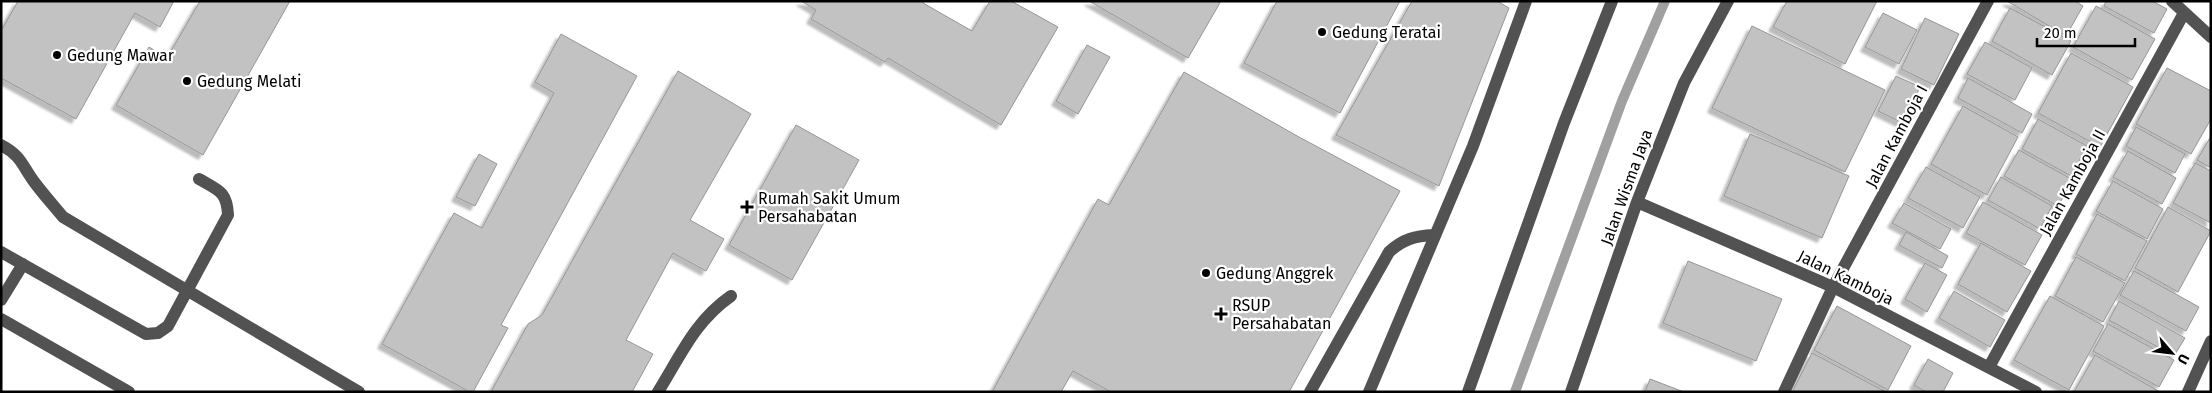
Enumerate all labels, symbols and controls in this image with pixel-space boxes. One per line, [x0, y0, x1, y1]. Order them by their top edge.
scale bar [2037, 15, 2134, 47]
place label: Gedung Teratai [1332, 23, 1441, 42]
text: 20 m [2044, 24, 2077, 42]
marker: Gedung Teratai [1316, 26, 1328, 38]
place label: Gedung Mawar [67, 46, 175, 65]
marker: Gedung Mawar [51, 49, 63, 61]
place label: Gedung Melati [197, 72, 301, 91]
marker: Gedung Melati [181, 75, 193, 87]
street label: Jalan Kamboja I [1862, 82, 1931, 191]
street label: Jalan Kamboja II [2036, 126, 2109, 238]
street label: Jalan Wisma Jaya [1597, 127, 1656, 248]
place label: Rumah Sakit Umum Persahabatan [758, 189, 901, 226]
marker: Rumah Sakit Umum Persahabatan [740, 200, 754, 214]
street label: Jalan Kamboja [1795, 246, 1897, 309]
place label: Gedung Anggrek [1216, 264, 1334, 283]
marker: Gedung Anggrek [1200, 267, 1212, 279]
place label: RSUP Persahabatan [1232, 296, 1331, 333]
marker: RSUP Persahabatan [1214, 307, 1228, 321]
north arrow [2147, 328, 2197, 378]
text: U [2173, 351, 2193, 367]

